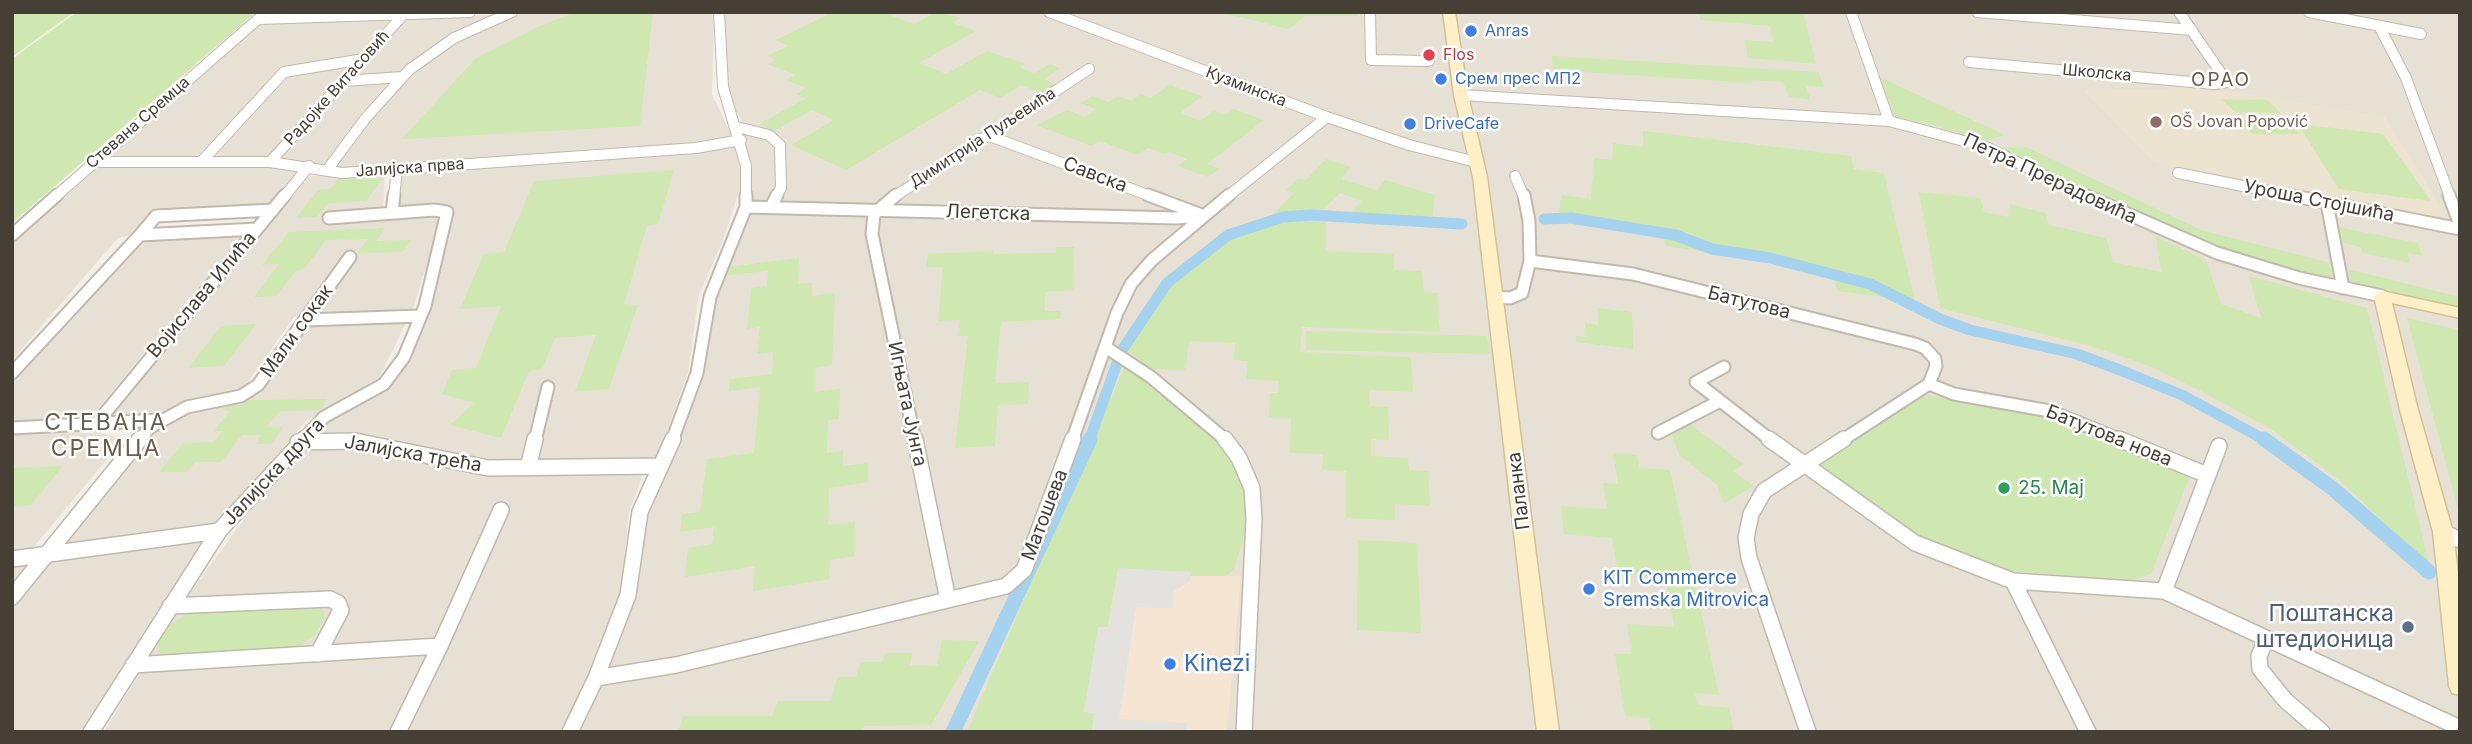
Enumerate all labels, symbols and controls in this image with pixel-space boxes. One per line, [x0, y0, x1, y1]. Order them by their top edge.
place label: Anras [1485, 21, 1529, 41]
marker: Anras [1463, 23, 1479, 39]
street label: Радојке Витасовић [280, 27, 394, 149]
place label: Flos [1443, 45, 1474, 65]
marker: Flos [1421, 47, 1437, 63]
street label: Школска [2062, 60, 2132, 86]
street label: Кузминска [1203, 63, 1289, 111]
place label: Срем прес МП2 [1455, 69, 1581, 89]
district label: ОРАО [2191, 69, 2251, 91]
marker: Срем прес МП2 [1433, 71, 1449, 87]
street label: Стевана Сремца [82, 73, 194, 173]
street label: Димитрија Пуљевића [906, 84, 1060, 192]
place label: OŠ Jovan Popović [2170, 112, 2308, 132]
place label: DriveCafe [1424, 114, 1499, 134]
marker: OŠ Jovan Popović [2148, 114, 2164, 130]
marker: DriveCafe [1402, 116, 1418, 132]
street label: Петра Прерадовића [1960, 129, 2140, 229]
street label: Савска [1060, 152, 1130, 198]
street label: Јалијска прва [355, 155, 465, 181]
street label: Уроша Стојшића [2242, 175, 2396, 227]
street label: Легетска [945, 200, 1031, 226]
street label: Војислава Илића [143, 227, 261, 363]
street label: Мали сокак [256, 280, 338, 382]
street label: Батутова [1705, 282, 1793, 324]
street label: Игњата Јунга [883, 339, 931, 469]
street label: Батутова нова [2043, 400, 2175, 472]
district label: СТЕВАНА СРЕМЦА [45, 409, 167, 463]
street label: Јалијска друга [219, 414, 329, 530]
street label: Јалијска трећа [342, 431, 484, 477]
street label: Паланка [1503, 451, 1535, 531]
street label: Матошева [1017, 466, 1073, 564]
place label: 25. Maj [2018, 477, 2084, 499]
marker: 25. Maj [1996, 480, 2012, 496]
place label: KIT Commerce Sremska Mitrovica [1603, 567, 1769, 611]
marker: KIT Commerce Sremska Mitrovica [1581, 581, 1597, 597]
place label: Поштанска штедионица [2256, 600, 2394, 654]
marker: Поштанска штедионица [2400, 619, 2416, 635]
place label: Kinezi [1184, 650, 1250, 678]
marker: Kinezi [1162, 656, 1178, 672]

